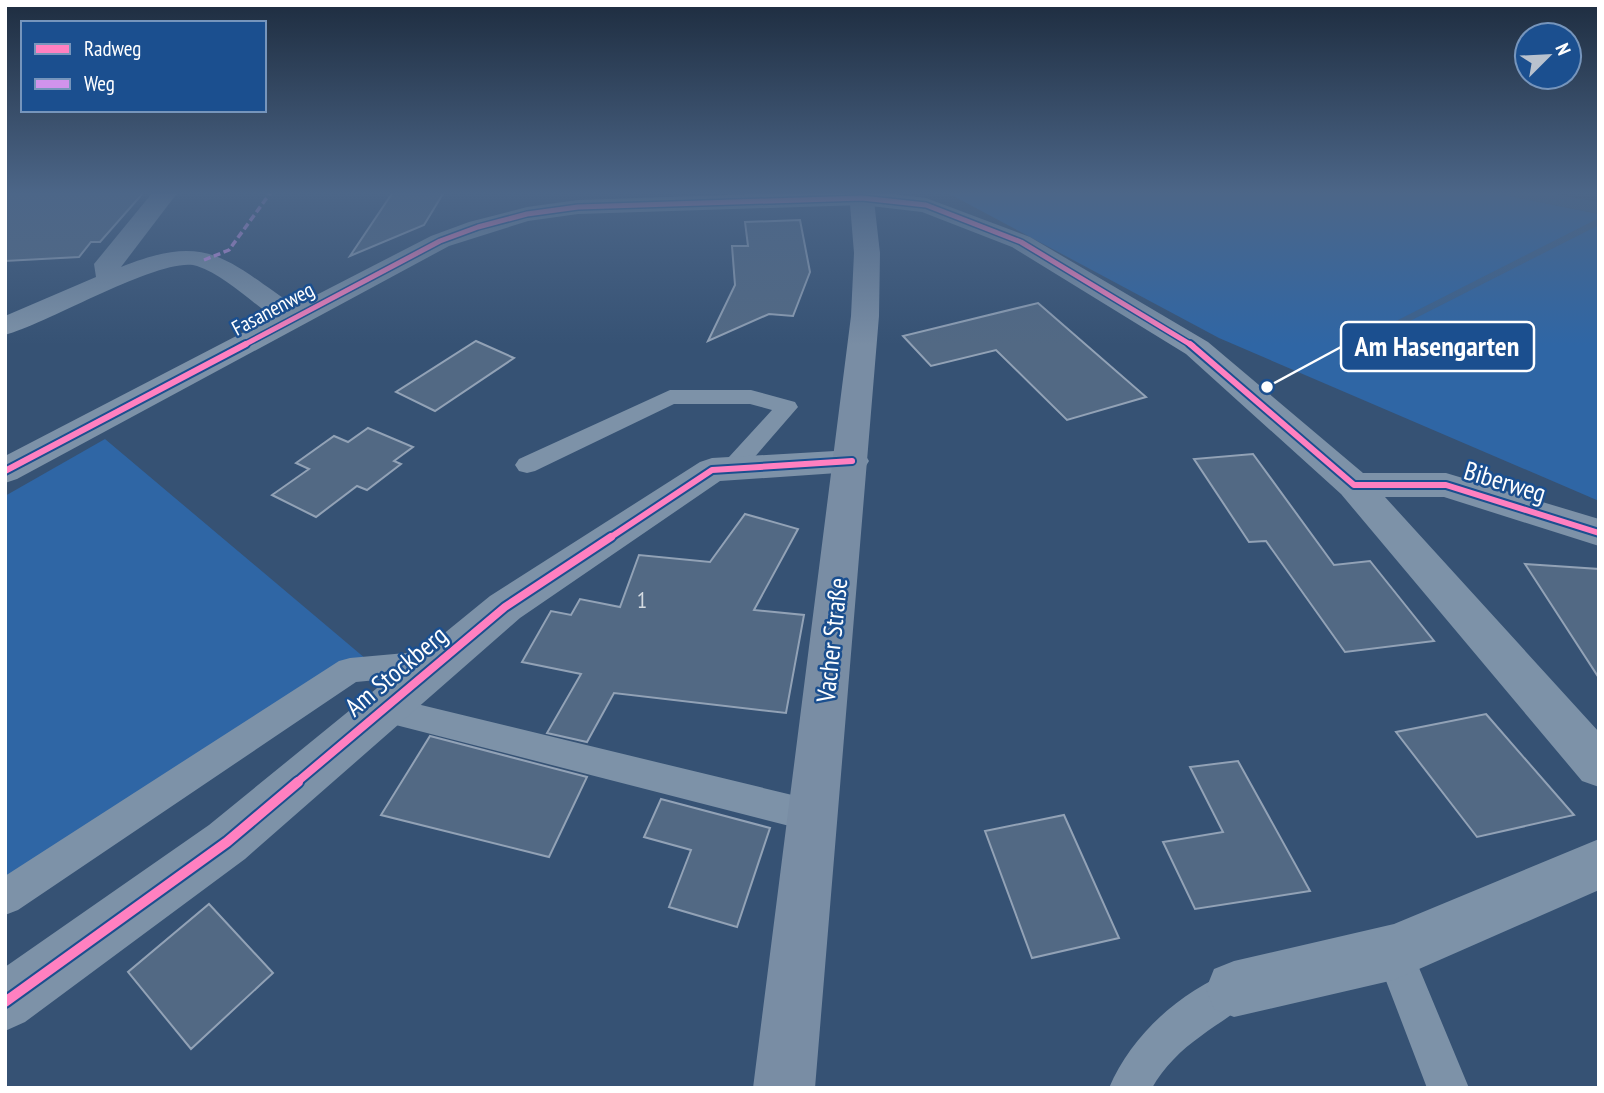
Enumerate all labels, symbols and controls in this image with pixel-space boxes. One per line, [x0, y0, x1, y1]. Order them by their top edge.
legend [21, 21, 266, 112]
north arrow [1513, 21, 1583, 91]
text: Radweg [84, 35, 141, 62]
text: N [1550, 40, 1577, 59]
text: Weg [84, 70, 115, 97]
street label: Fasanenweg [227, 276, 319, 341]
callout: Am Hasengarten [1341, 322, 1534, 371]
text: Am Hasengarten [1354, 327, 1519, 364]
street label: Biberweg [1460, 453, 1550, 510]
street label: Vacher Straße [808, 576, 854, 705]
house number: 1 [637, 585, 647, 614]
street label: Am Stockberg [338, 618, 454, 723]

